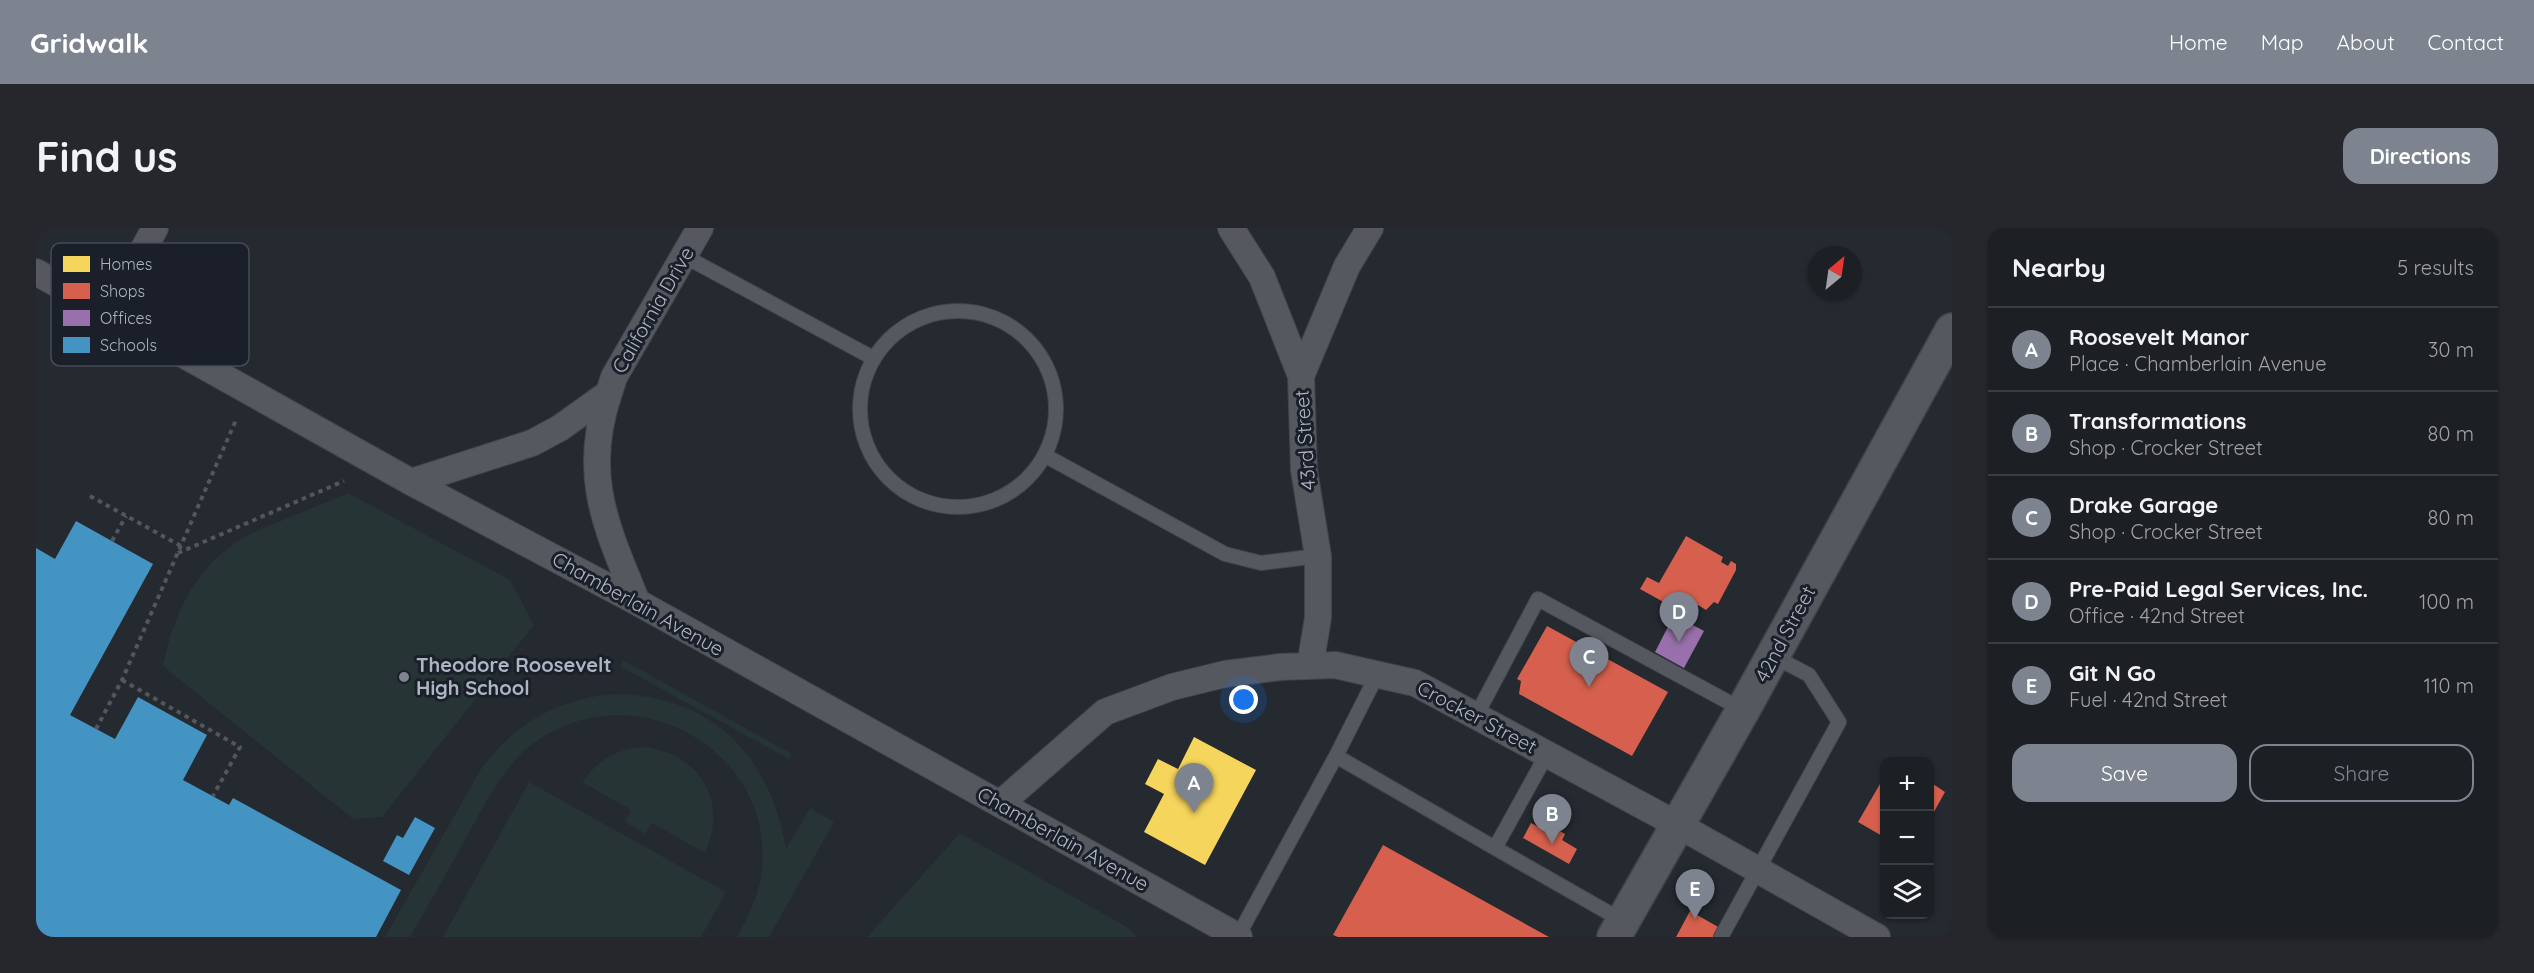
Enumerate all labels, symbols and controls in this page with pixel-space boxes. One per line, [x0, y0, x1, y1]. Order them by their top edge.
text: Gridwalk [30, 25, 149, 60]
text: Home [2169, 29, 2228, 55]
text: Map [2261, 29, 2304, 55]
text: About [2337, 29, 2395, 55]
text: Contact [2428, 29, 2504, 55]
button: Directions [2343, 128, 2498, 184]
text: Find us [36, 130, 178, 183]
street label: California Drive [606, 242, 699, 377]
legend [51, 243, 249, 366]
north arrow [1808, 246, 1862, 300]
text: Nearby [2012, 251, 2106, 284]
text: Homes [100, 254, 152, 274]
text: 5 results [2397, 255, 2474, 280]
text: Shops [100, 281, 145, 301]
text: Offices [100, 308, 152, 328]
text: Roosevelt Manor [2069, 323, 2249, 351]
text: Schools [100, 335, 157, 355]
text: A [2025, 337, 2038, 362]
text: 30 m [2428, 337, 2474, 362]
text: Place · Chamberlain Avenue [2069, 351, 2326, 376]
street label: 43rd Street [1289, 389, 1320, 491]
text: Transformations [2069, 407, 2246, 435]
text: B [2025, 421, 2038, 446]
text: 80 m [2428, 421, 2474, 446]
text: Shop · Crocker Street [2069, 435, 2263, 460]
text: Drake Garage [2069, 491, 2218, 519]
text: C [2025, 505, 2038, 530]
text: 80 m [2428, 505, 2474, 530]
text: Shop · Crocker Street [2069, 519, 2263, 544]
street label: Chamberlain Avenue [548, 546, 728, 661]
text: Pre-Paid Legal Services, Inc. [2069, 575, 2368, 603]
street label: 42nd Street [1749, 581, 1820, 686]
text: D [2024, 589, 2039, 614]
text: 100 m [2419, 589, 2474, 614]
pin: D [1660, 592, 1698, 642]
text: Office · 42nd Street [2069, 603, 2245, 628]
pin: C [1570, 638, 1608, 687]
place label: Theodore Roosevelt High School [416, 652, 612, 700]
text: Git N Go [2069, 659, 2156, 687]
marker: Theodore Roosevelt High School [397, 670, 411, 684]
text: E [2026, 673, 2037, 698]
text: 110 m [2424, 673, 2474, 698]
street label: Crocker Street [1413, 675, 1542, 759]
your location [1229, 685, 1258, 714]
text: Fuel · 42nd Street [2069, 687, 2228, 712]
button: Save [2012, 744, 2237, 802]
button: Share [2249, 744, 2474, 802]
map controls [1880, 757, 1934, 919]
button: + [1880, 757, 1934, 811]
pin: A [1174, 764, 1214, 813]
street label: Chamberlain Avenue [973, 781, 1153, 896]
pin: B [1532, 794, 1572, 844]
button: − [1880, 811, 1934, 865]
button: layers [1880, 865, 1934, 919]
pin: E [1676, 870, 1714, 919]

